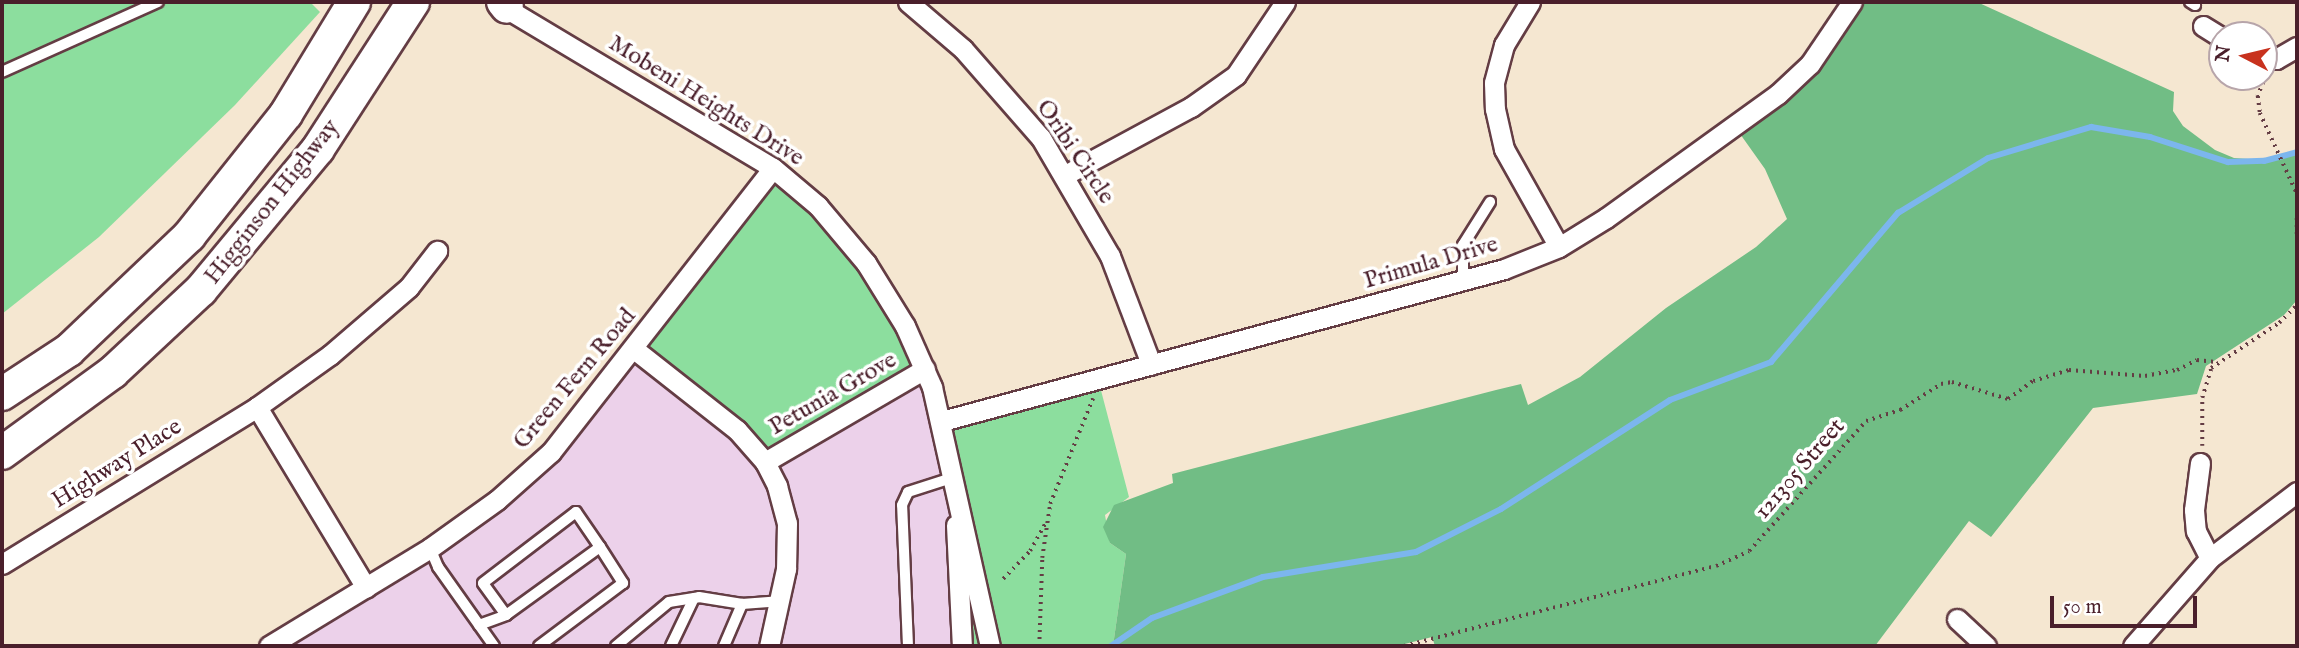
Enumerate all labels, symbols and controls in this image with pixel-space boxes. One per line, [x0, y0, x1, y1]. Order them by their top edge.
north arrow [2208, 21, 2278, 91]
street label: Mobeni Heights Drive [603, 29, 809, 173]
text: N [2211, 44, 2237, 63]
street label: Oribi Circle [1030, 94, 1120, 210]
street label: Higginson Highway [199, 114, 345, 290]
street label: Primula Drive [1361, 230, 1501, 296]
street label: Green Fern Road [508, 303, 642, 455]
street label: Petunia Grove [764, 346, 902, 442]
street label: Highway Place [47, 413, 187, 515]
street label: 121305 Street [1749, 413, 1851, 525]
scale bar [2054, 582, 2201, 626]
text: 50 m [2063, 594, 2102, 621]

